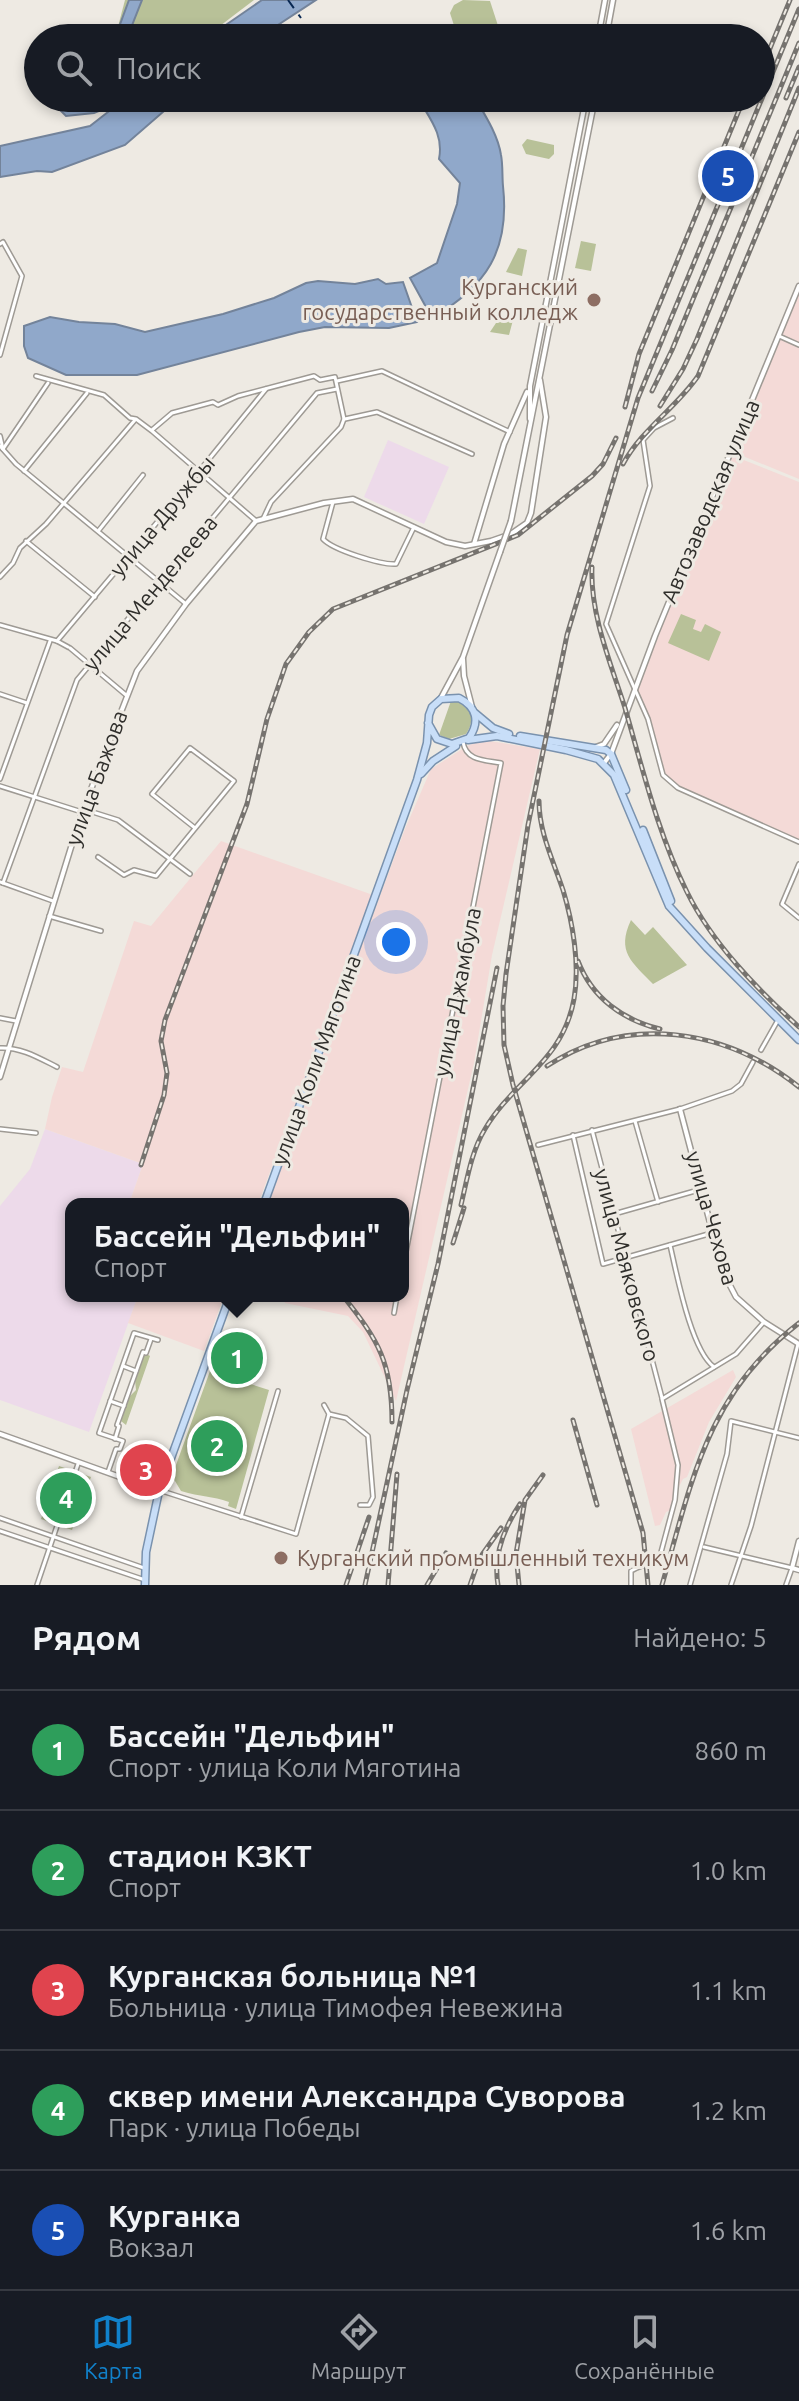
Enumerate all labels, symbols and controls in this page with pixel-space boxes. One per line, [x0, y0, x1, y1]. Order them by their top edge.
search box [24, 24, 775, 112]
icon: search [52, 46, 96, 90]
text: Поиск [116, 51, 201, 85]
pin: 5 [702, 146, 754, 206]
place label: Курганский государственный колледж [302, 274, 578, 324]
marker: Курганский государственный колледж [585, 291, 603, 309]
street label: Автозаводская улица [655, 395, 764, 606]
street label: улица Дружбы [104, 450, 219, 581]
street label: улица Менделеева [77, 510, 222, 675]
street label: улица Бажова [59, 707, 132, 849]
street label: улица Джамбула [428, 905, 485, 1079]
your location [376, 922, 416, 962]
street label: улица Коли Мяготина [266, 951, 365, 1168]
street label: улица Чехова [681, 1148, 744, 1288]
street label: улица Маяковского [590, 1165, 665, 1364]
popup [65, 1198, 409, 1302]
text: Бассейн "Дельфин" [94, 1219, 380, 1253]
text: Спорт [94, 1253, 167, 1282]
pin: 1 [211, 1328, 263, 1388]
pin: 2 [191, 1416, 243, 1476]
pin: 3 [120, 1440, 172, 1500]
pin: 4 [40, 1468, 92, 1528]
place label: Курганский промышленный техникум [297, 1545, 689, 1570]
marker: Курганский промышленный техникум [272, 1549, 290, 1567]
text: Рядом [32, 1618, 141, 1656]
text: Найдено: 5 [633, 1623, 767, 1652]
text: Бассейн "Дельфин" [108, 1719, 394, 1753]
text: 1 [51, 1736, 65, 1765]
text: 860 m [695, 1736, 767, 1765]
text: Спорт · улица Коли Мяготина [108, 1753, 461, 1782]
text: стадион КЗКТ [108, 1839, 312, 1873]
text: 2 [51, 1856, 65, 1885]
text: 1.0 km [690, 1856, 767, 1885]
text: Спорт [108, 1873, 181, 1902]
text: Курганская больница №1 [108, 1959, 480, 1993]
text: 3 [51, 1976, 65, 2005]
text: 1.1 km [690, 1976, 767, 2005]
text: Больница · улица Тимофея Невежина [108, 1993, 563, 2022]
text: сквер имени Александра Суворова [108, 2079, 626, 2113]
text: 4 [51, 2096, 65, 2125]
text: 1.2 km [690, 2096, 767, 2125]
text: Парк · улица Победы [108, 2113, 361, 2142]
text: Курганка [108, 2199, 241, 2233]
text: 5 [51, 2216, 65, 2245]
text: 1.6 km [690, 2216, 767, 2245]
text: Вокзал [108, 2233, 194, 2262]
tab: Карта [84, 2310, 143, 2383]
tab: Маршрут [311, 2310, 406, 2383]
tab: Сохранённые [574, 2310, 715, 2383]

